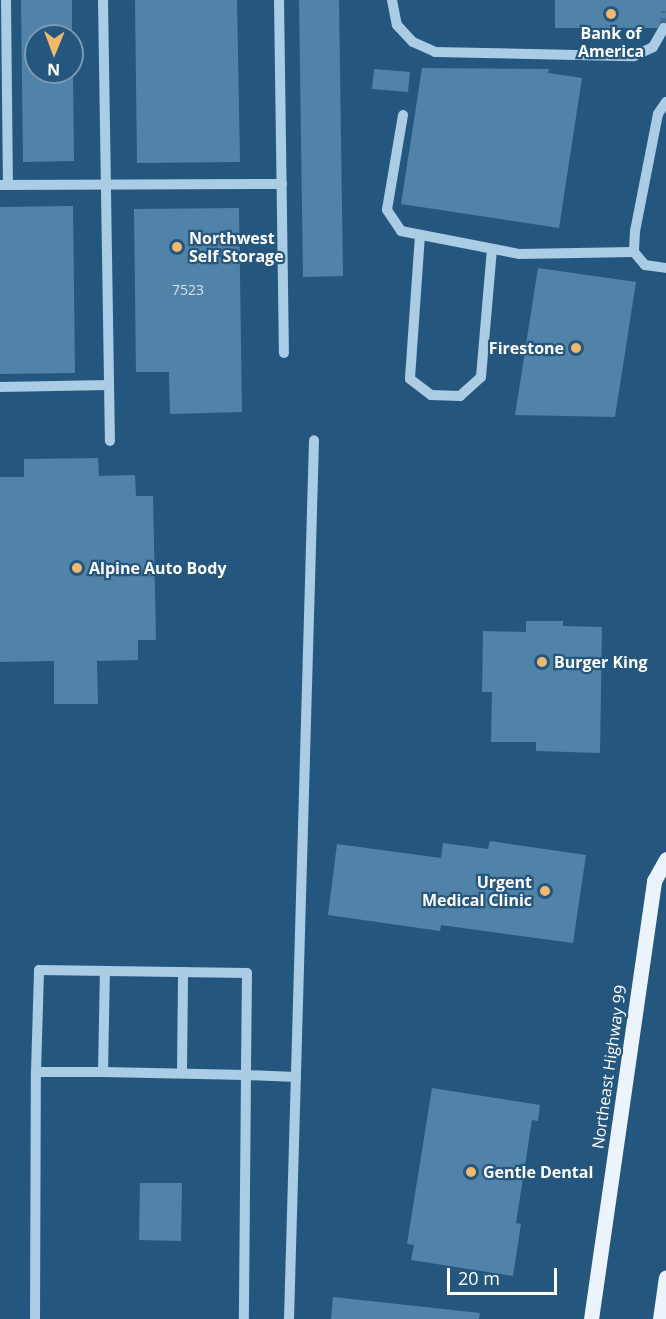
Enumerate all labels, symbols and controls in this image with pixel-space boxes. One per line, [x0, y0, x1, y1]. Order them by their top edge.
marker: Bank of America [604, 7, 618, 21]
place label: Bank of America [578, 23, 644, 61]
north arrow [24, 24, 84, 84]
text: N [47, 59, 60, 81]
place label: Northwest Self Storage [189, 228, 284, 266]
marker: Northwest Self Storage [170, 240, 184, 254]
house number: 7523 [172, 282, 204, 298]
place label: Firestone [489, 338, 564, 358]
marker: Firestone [569, 341, 583, 355]
place label: Alpine Auto Body [89, 558, 226, 578]
marker: Alpine Auto Body [70, 561, 84, 575]
place label: Burger King [554, 652, 648, 672]
marker: Burger King [535, 655, 549, 669]
place label: Urgent Medical Clinic [422, 872, 532, 910]
marker: Urgent Medical Clinic [536, 882, 554, 900]
street label: Northeast Highway 99 [588, 984, 630, 1150]
place label: Gentle Dental [483, 1162, 593, 1182]
marker: Gentle Dental [464, 1165, 478, 1179]
scale bar [450, 1256, 560, 1294]
text: 20 m [458, 1266, 500, 1290]

